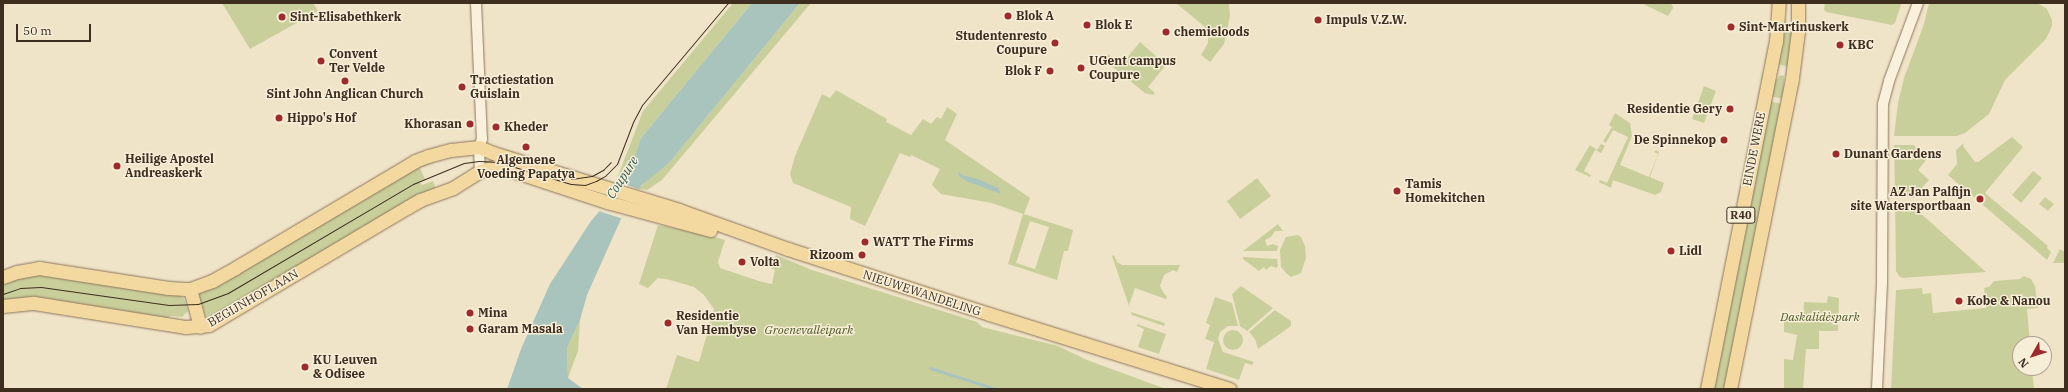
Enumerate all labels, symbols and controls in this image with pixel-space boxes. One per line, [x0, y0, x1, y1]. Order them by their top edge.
place label: Blok A [1016, 9, 1054, 23]
place label: Sint-Elisabethkerk [290, 10, 401, 24]
marker: Blok A [1003, 11, 1013, 21]
marker: Sint-Elisabethkerk [277, 12, 287, 22]
place label: Impuls V.Z.W. [1326, 13, 1407, 27]
marker: Impuls V.Z.W. [1313, 15, 1323, 25]
scale bar [18, 16, 93, 42]
place label: Blok E [1095, 18, 1132, 32]
marker: Blok E [1082, 20, 1092, 30]
place label: Sint-Martinuskerk [1739, 20, 1849, 34]
marker: Sint-Martinuskerk [1726, 22, 1736, 32]
text: 50 m [23, 23, 52, 38]
place label: chemieloods [1174, 25, 1249, 39]
marker: chemieloods [1161, 27, 1171, 37]
place label: Studentenresto Coupure [956, 29, 1047, 57]
marker: Studentenresto Coupure [1050, 38, 1060, 48]
place label: KBC [1848, 38, 1874, 52]
marker: KBC [1835, 40, 1845, 50]
place label: Convent Ter Velde [329, 47, 385, 75]
place label: UGent campus Coupure [1089, 54, 1176, 82]
marker: Convent Ter Velde [316, 56, 326, 66]
marker: UGent campus Coupure [1076, 63, 1086, 73]
place label: Blok F [1005, 64, 1042, 78]
marker: Blok F [1045, 66, 1055, 76]
place label: Tractiestation Guislain [470, 73, 554, 101]
marker: Sint John Anglican Church [340, 76, 350, 86]
marker: Tractiestation Guislain [457, 82, 467, 92]
place label: Sint John Anglican Church [266, 87, 424, 101]
place label: Residentie Gery [1627, 102, 1722, 116]
marker: Residentie Gery [1725, 104, 1735, 114]
place label: Hippo's Hof [287, 111, 356, 125]
street label: EINDE WERE [1740, 111, 1768, 187]
marker: Hippo's Hof [274, 113, 284, 123]
place label: Khorasan [404, 117, 462, 131]
marker: Khorasan [465, 119, 475, 129]
place label: Kheder [504, 120, 548, 134]
marker: Kheder [491, 122, 501, 132]
place label: De Spinnekop [1634, 133, 1716, 147]
marker: De Spinnekop [1719, 135, 1729, 145]
marker: Algemene Voeding Papatya [521, 142, 531, 152]
place label: Dunant Gardens [1844, 147, 1941, 161]
marker: Dunant Gardens [1831, 149, 1841, 159]
place label: Heilige Apostel Andreaskerk [125, 152, 214, 180]
place label: Algemene Voeding Papatya [477, 153, 575, 181]
water label: Coupure [604, 154, 642, 202]
marker: Heilige Apostel Andreaskerk [112, 161, 122, 171]
place label: Tamis Homekitchen [1405, 177, 1485, 205]
place label: AZ Jan Palfijn site Watersportbaan [1850, 185, 1971, 213]
marker: Tamis Homekitchen [1392, 186, 1402, 196]
marker: AZ Jan Palfijn site Watersportbaan [1974, 193, 1986, 205]
road number: R40 [1726, 206, 1756, 224]
place label: WATT The Firms [873, 235, 974, 249]
marker: WATT The Firms [860, 237, 870, 247]
place label: Lidl [1679, 244, 1702, 258]
marker: Lidl [1666, 246, 1676, 256]
place label: Rizoom [809, 248, 854, 262]
marker: Rizoom [857, 250, 867, 260]
place label: Volta [750, 255, 780, 269]
marker: Volta [737, 257, 747, 267]
street label: BEGIJNHOFLAAN [205, 266, 301, 330]
street label: NIEUWEWANDELING [861, 267, 983, 319]
place label: Kobe & Nanou [1967, 294, 2051, 308]
marker: Kobe & Nanou [1954, 296, 1964, 306]
place label: Mina [478, 306, 508, 320]
marker: Mina [465, 308, 475, 318]
place label: Residentie Van Hembyse [676, 309, 756, 337]
park label: Daskalidèspark [1780, 310, 1860, 324]
marker: Residentie Van Hembyse [663, 318, 673, 328]
place label: Garam Masala [478, 322, 563, 336]
park label: Groenevalleipark [765, 323, 853, 337]
marker: Garam Masala [465, 324, 475, 334]
north arrow [2012, 336, 2052, 376]
place label: KU Leuven & Odisee [313, 353, 378, 381]
text: N [2015, 355, 2032, 371]
marker: KU Leuven & Odisee [300, 362, 310, 372]

